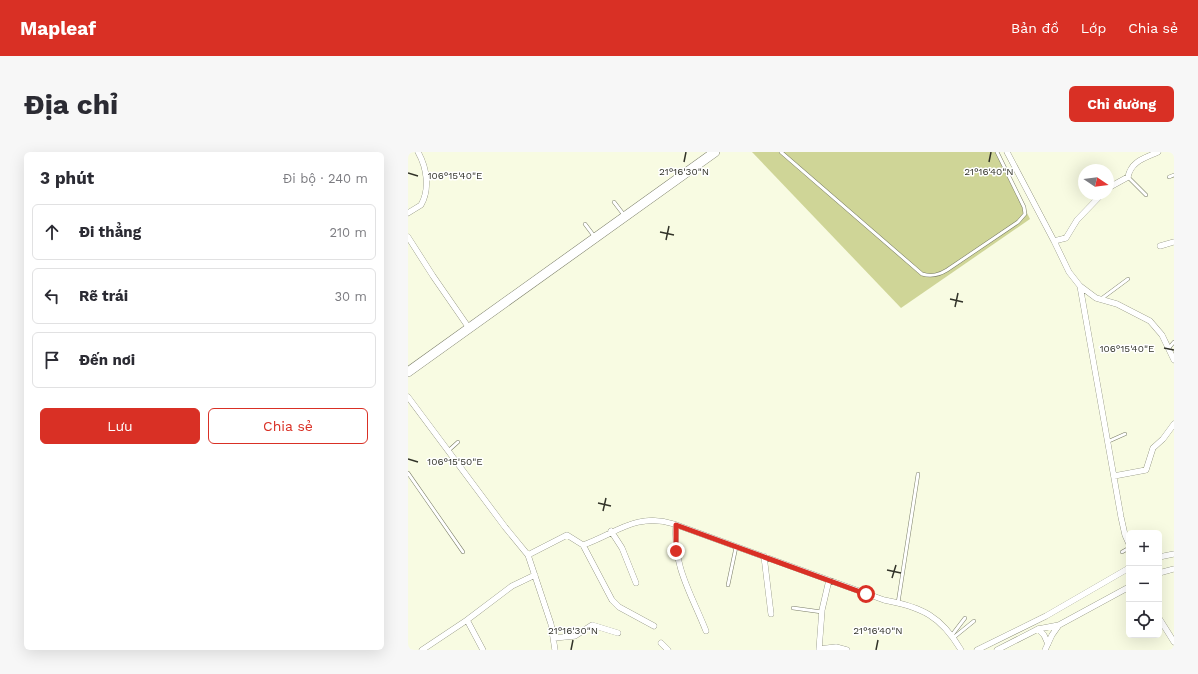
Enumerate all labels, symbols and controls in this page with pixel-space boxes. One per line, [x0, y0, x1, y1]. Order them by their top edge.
text: Mapleaf [20, 17, 96, 40]
text: Bản đồ [1011, 20, 1059, 36]
text: Lớp [1081, 20, 1106, 36]
text: Chia sẻ [1128, 20, 1178, 36]
button: Chỉ đường [1069, 86, 1174, 122]
text: Địa chỉ [24, 88, 118, 121]
north arrow [1078, 164, 1114, 200]
text: 21°16'30"N [659, 166, 709, 177]
text: 21°16'40"N [964, 166, 1014, 177]
text: 3 phút [40, 168, 94, 188]
text: 106°15'40"E [428, 170, 482, 181]
text: Đi bộ · 240 m [283, 171, 368, 186]
icon: ahead [41, 221, 63, 243]
text: Đi thẳng [79, 223, 141, 241]
text: 210 m [329, 225, 367, 240]
icon: left [41, 285, 63, 307]
text: Rẽ trái [79, 287, 128, 305]
text: 30 m [335, 289, 367, 304]
text: 106°15'40"E [1100, 343, 1154, 354]
icon: arrive [41, 349, 63, 371]
text: Đến nơi [79, 351, 135, 369]
button: Lưu [40, 408, 200, 444]
button: Chia sẻ [208, 408, 368, 444]
text: 106°15'50"E [427, 456, 483, 467]
map controls [1126, 530, 1162, 638]
button: + [1126, 530, 1162, 566]
route end [667, 542, 685, 560]
button: − [1126, 566, 1162, 602]
route start [857, 585, 875, 603]
button: locate [1126, 602, 1162, 638]
text: 21°16'30"N [548, 625, 598, 636]
text: 21°16'40"N [853, 625, 903, 636]

